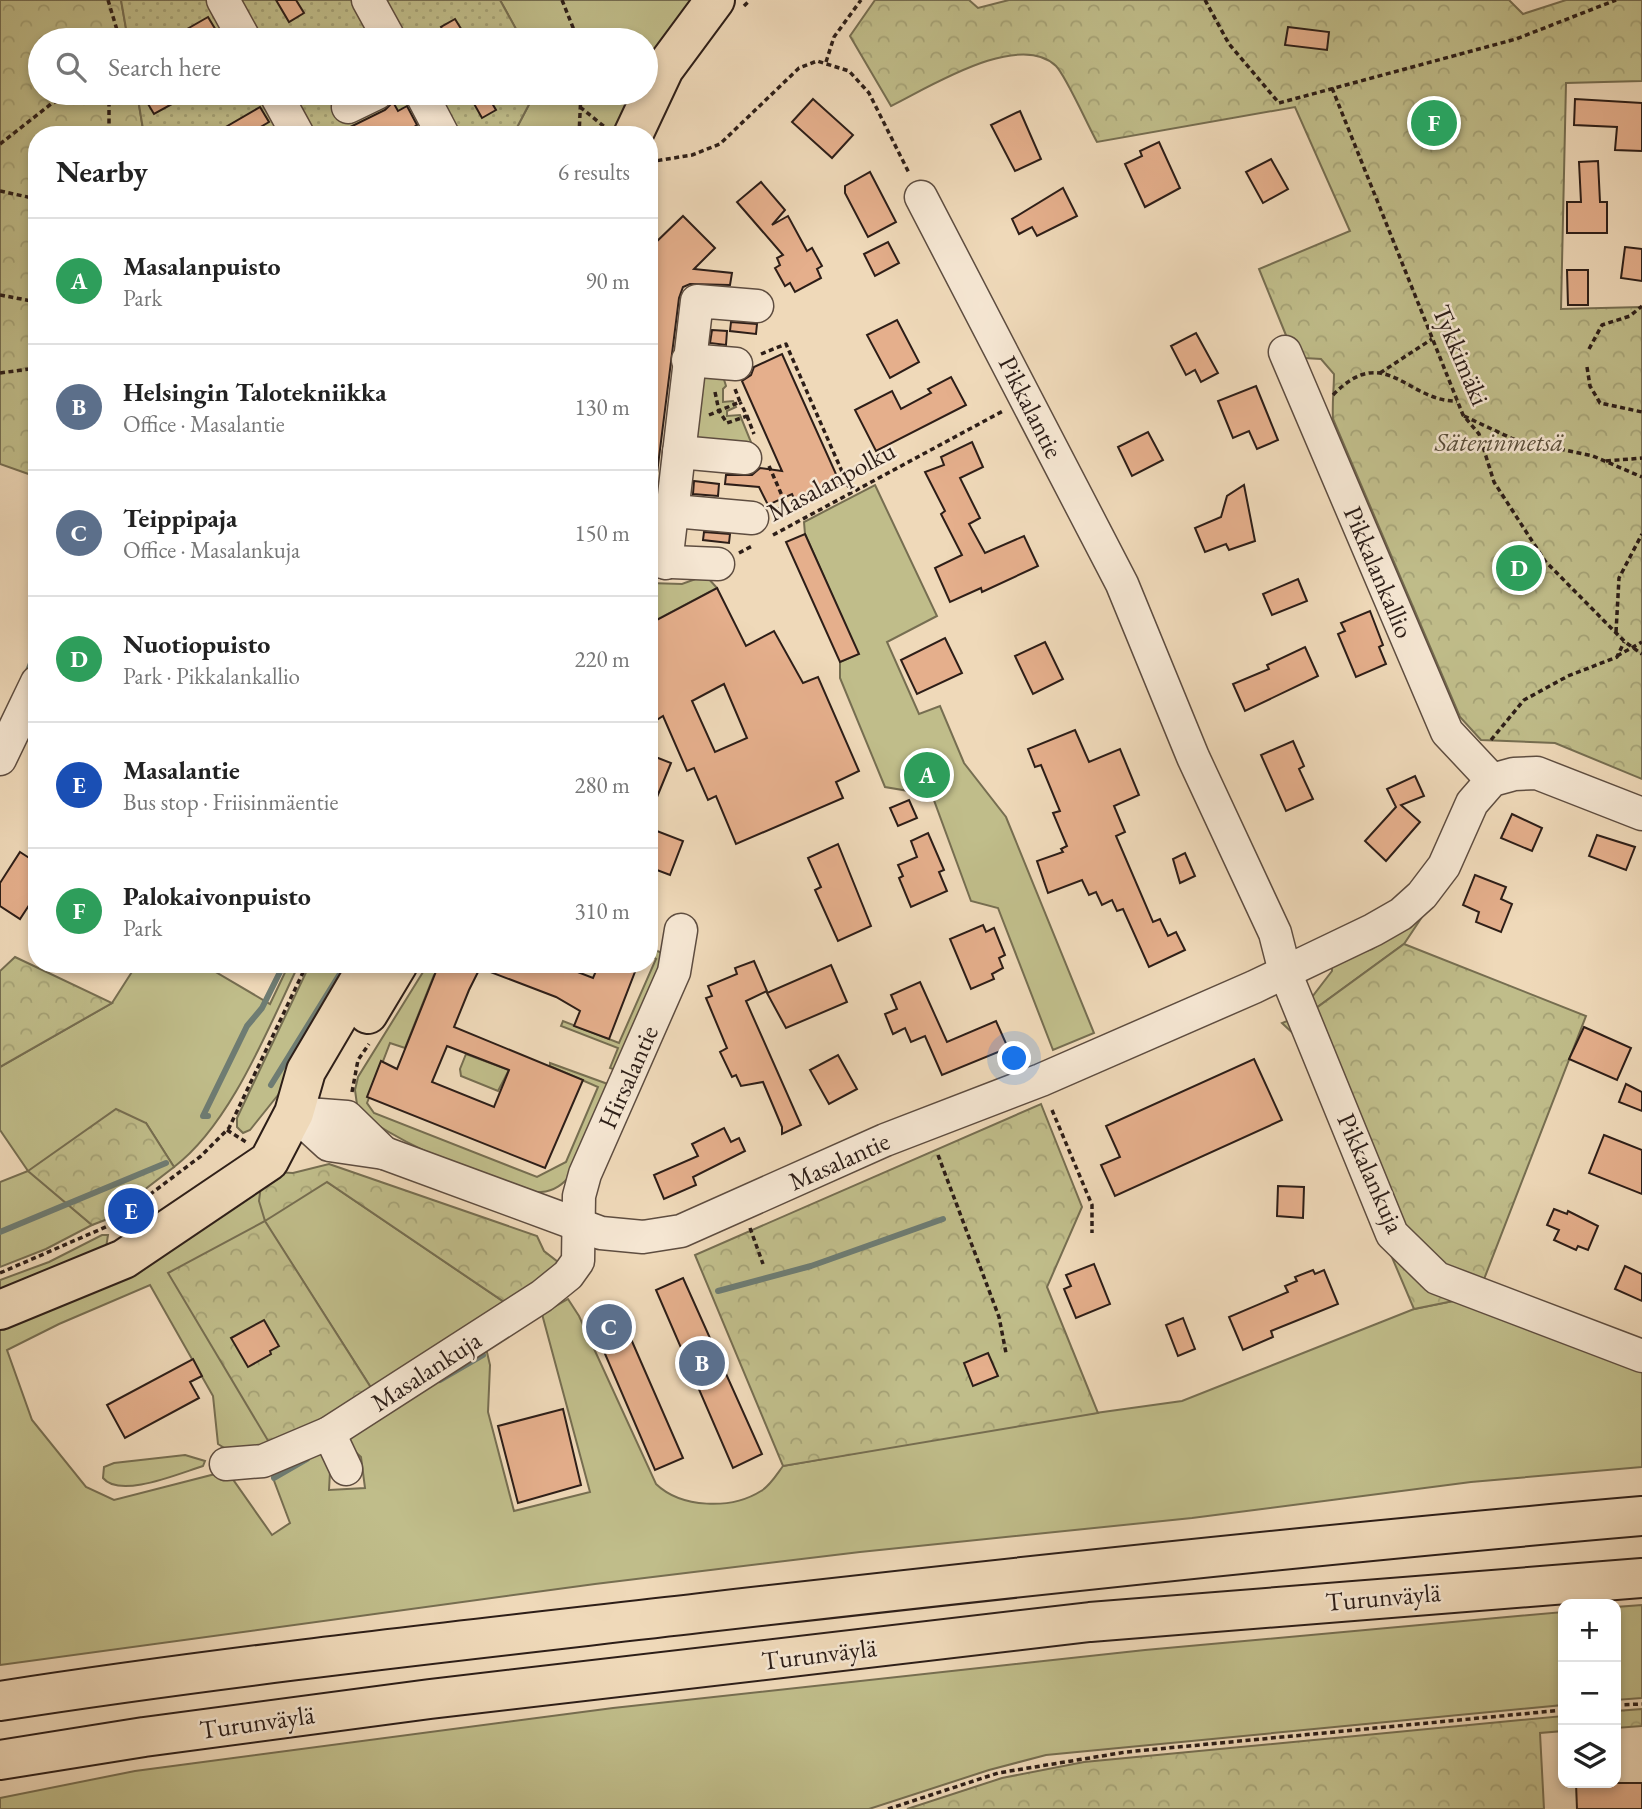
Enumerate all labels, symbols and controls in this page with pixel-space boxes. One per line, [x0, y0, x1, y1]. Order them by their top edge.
search box [28, 28, 658, 105]
icon: search [52, 48, 90, 86]
text: Search here [108, 50, 221, 84]
pin: F [1411, 97, 1457, 149]
text: Nearby [56, 152, 148, 191]
text: 6 results [558, 157, 630, 187]
text: Masalanpuisto [123, 249, 280, 283]
text: A [71, 266, 87, 296]
text: 90 m [585, 266, 630, 296]
text: Park [123, 283, 162, 313]
street label: Tykkimäki [1425, 300, 1497, 410]
street label: Pikkalantie [991, 350, 1071, 464]
text: Helsingin Talotekniikka [123, 375, 387, 409]
text: B [72, 392, 86, 422]
text: 130 m [574, 392, 630, 422]
text: Office · Masalantie [123, 409, 285, 439]
park label: Säterinmetsä [1434, 425, 1565, 459]
street label: Masalanpolku [761, 433, 901, 529]
text: Teippipaja [123, 501, 237, 535]
street label: Pikkalankallio [1336, 501, 1422, 643]
text: C [71, 518, 87, 548]
text: 150 m [574, 518, 630, 548]
text: Office · Masalankuja [123, 535, 300, 565]
pin: D [1496, 542, 1542, 594]
text: Nuotiopuisto [123, 627, 270, 661]
text: D [70, 644, 88, 674]
text: 220 m [574, 644, 630, 674]
text: Park · Pikkalankallio [123, 661, 300, 691]
pin: A [904, 749, 950, 801]
text: Masalantie [123, 753, 240, 787]
text: E [72, 770, 86, 800]
text: 280 m [574, 770, 630, 800]
text: Bus stop · Friisinmäentie [123, 787, 338, 817]
text: Palokaivonpuisto [123, 879, 311, 913]
text: F [73, 896, 85, 926]
text: 310 m [574, 896, 630, 926]
text: Park [123, 913, 162, 943]
street label: Hirsalantie [590, 1020, 666, 1134]
your location [997, 1041, 1031, 1075]
street label: Pikkalankuja [1329, 1108, 1413, 1239]
street label: Masalantie [783, 1124, 895, 1198]
pin: E [108, 1185, 154, 1237]
pin: C [586, 1301, 632, 1353]
street label: Masalankuja [365, 1322, 488, 1419]
pin: B [679, 1337, 725, 1389]
street label: Turunväylä [1324, 1575, 1443, 1619]
map controls [1558, 1599, 1621, 1788]
button: + [1558, 1599, 1621, 1662]
street label: Turunväylä [760, 1630, 879, 1678]
button: − [1558, 1662, 1621, 1725]
street label: Turunväylä [197, 1697, 317, 1747]
button: layers [1558, 1725, 1621, 1788]

